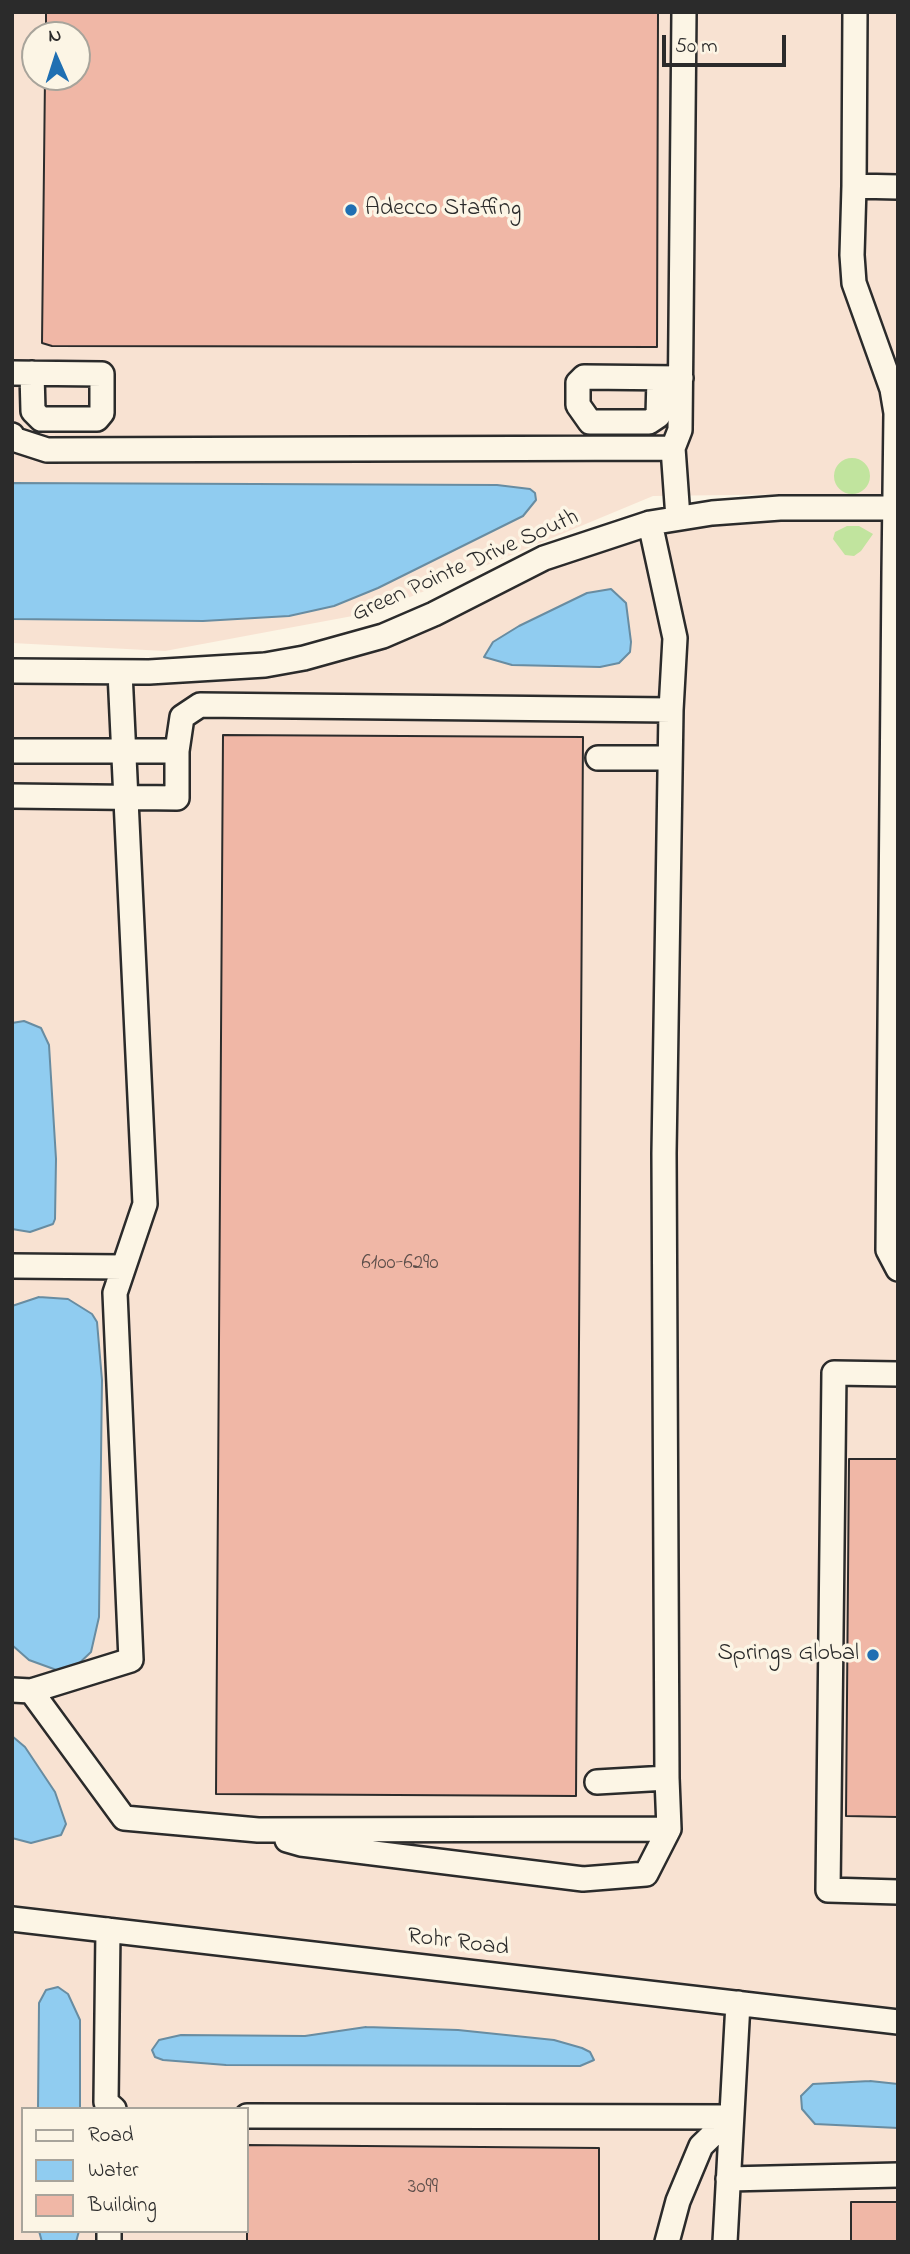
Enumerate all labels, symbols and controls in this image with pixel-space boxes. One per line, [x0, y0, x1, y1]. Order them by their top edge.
north arrow [21, 21, 91, 91]
scale bar [665, 21, 789, 65]
text: N [48, 23, 62, 50]
text: 50 m [675, 32, 718, 62]
place label: Adecco Staffing [365, 196, 521, 224]
marker: Adecco Staffing [343, 202, 359, 218]
street label: Green Pointe Drive South [348, 504, 584, 630]
house number: 6100-6290 [361, 1252, 439, 1278]
place label: Springs Global [717, 1641, 859, 1669]
marker: Springs Global [865, 1647, 881, 1663]
street label: Rohr Road [406, 1923, 510, 1965]
legend [21, 2107, 248, 2233]
text: Road [88, 2121, 134, 2151]
text: Water [88, 2156, 139, 2186]
house number: 3099 [408, 2176, 438, 2202]
text: Building [88, 2191, 157, 2221]

